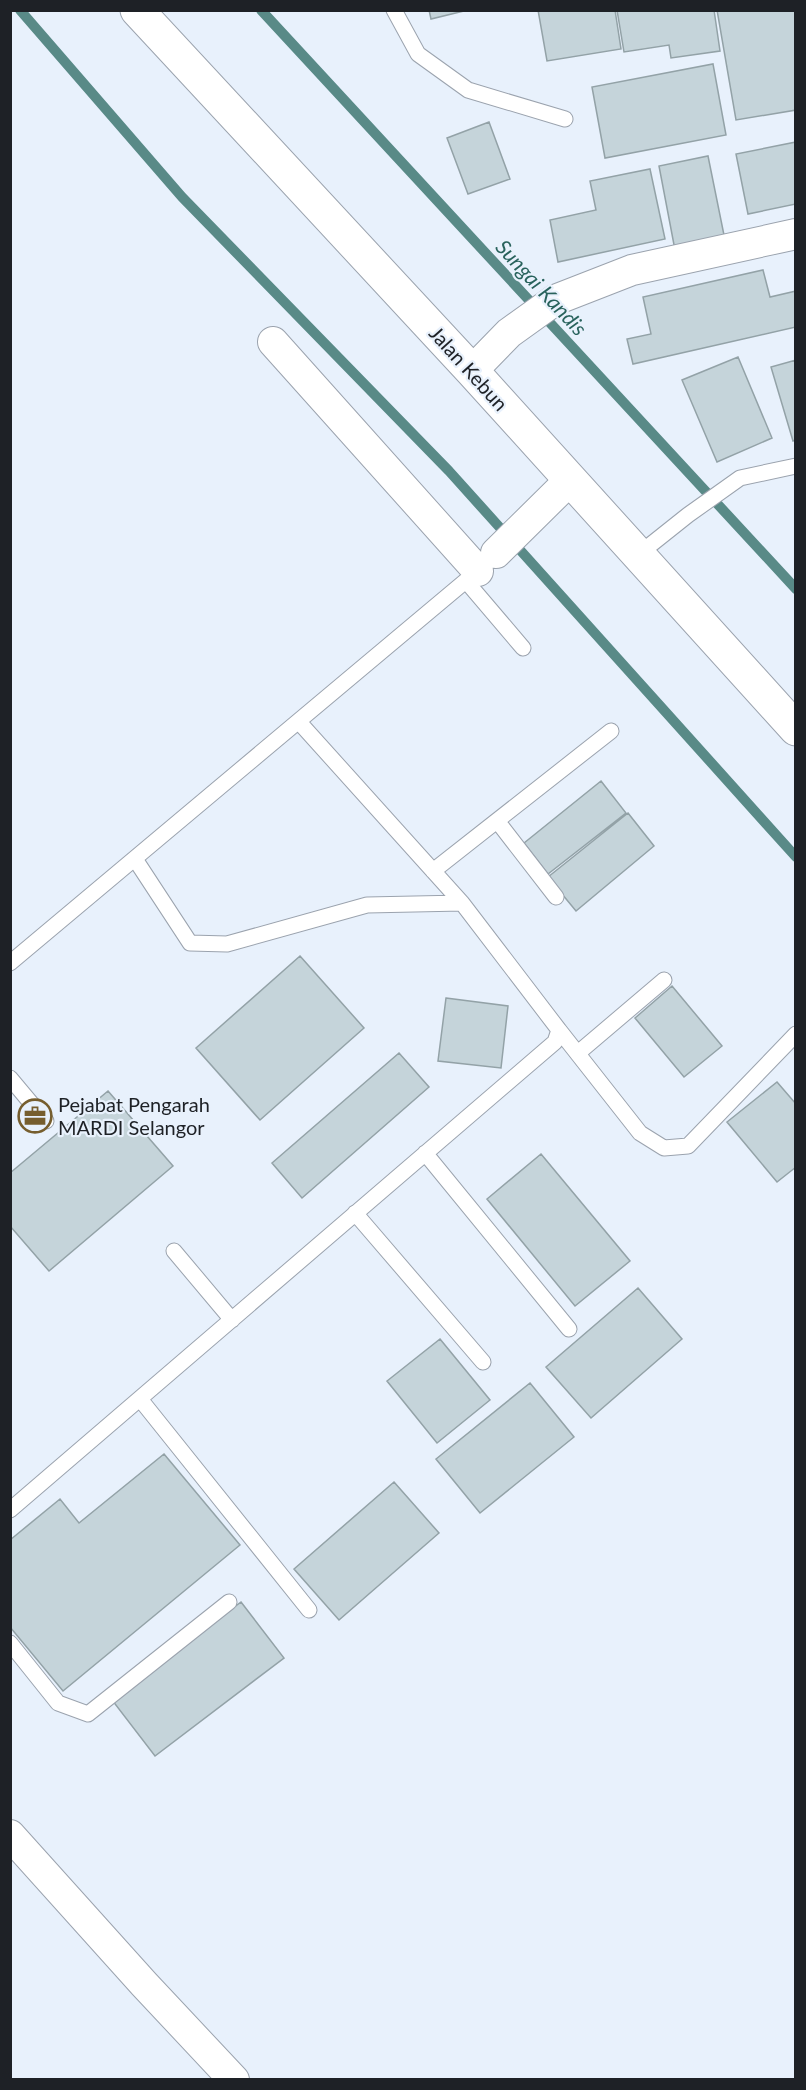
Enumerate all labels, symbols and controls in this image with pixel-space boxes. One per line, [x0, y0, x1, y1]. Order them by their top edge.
water label: Sungai Kandis [491, 234, 593, 340]
street label: Jalan Kebun [425, 321, 513, 415]
place label: Pejabat Pengarah MARDI Selangor [58, 1092, 210, 1139]
office icon: Pejabat Pengarah MARDI Selangor [17, 1098, 53, 1134]

